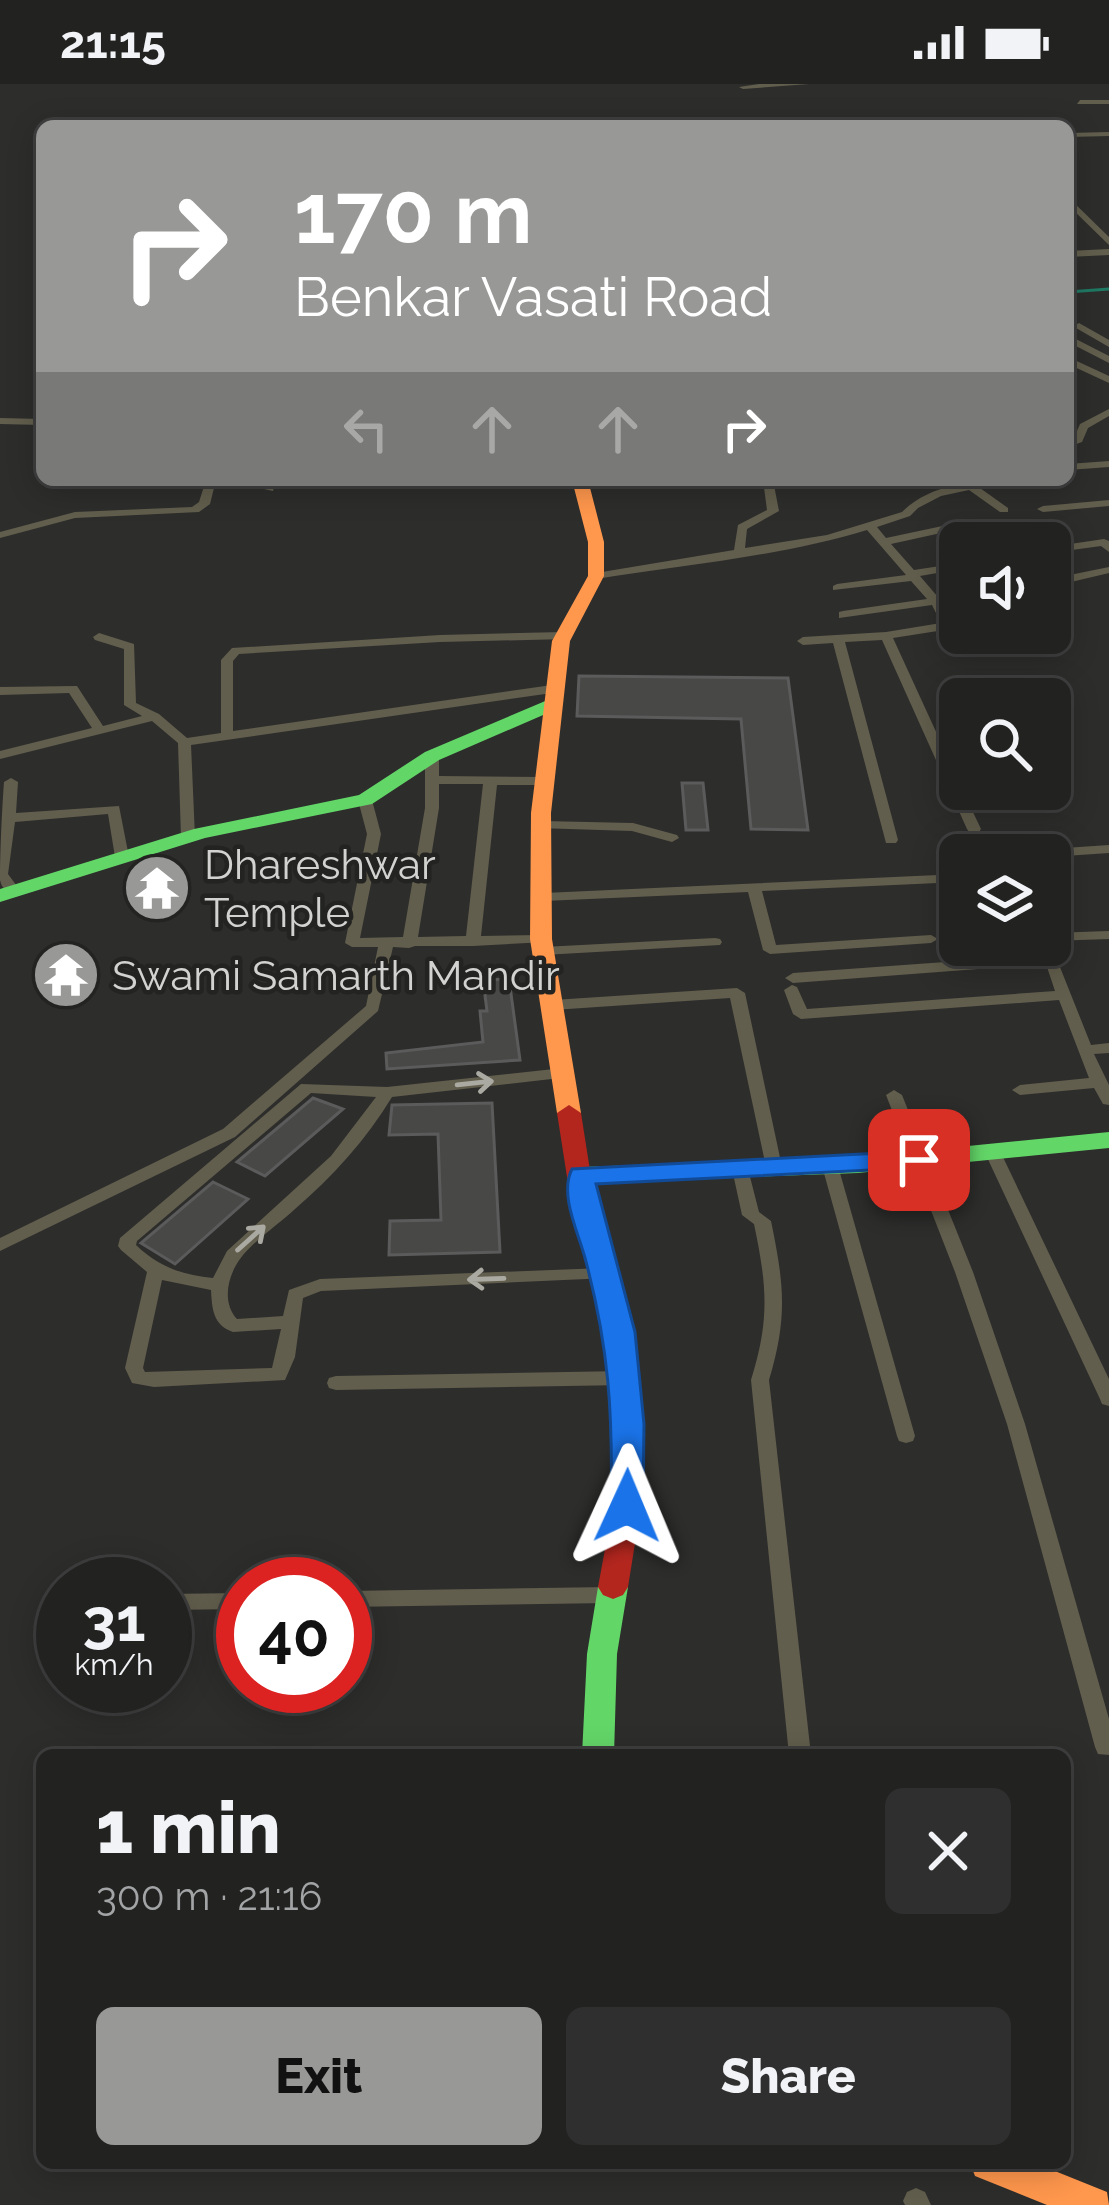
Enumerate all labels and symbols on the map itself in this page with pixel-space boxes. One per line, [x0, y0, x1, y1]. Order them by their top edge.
place label: Dhareshwar Temple [204, 840, 436, 937]
temple icon: Dhareshwar Temple [122, 853, 192, 923]
temple icon: Swami Samarth Mandir [31, 940, 101, 1010]
place label: Swami Samarth Mandir [112, 951, 560, 1000]
one-way arrow [455, 1071, 494, 1094]
pin [868, 1109, 970, 1211]
one-way arrow [235, 1225, 265, 1252]
one-way arrow [467, 1267, 506, 1290]
position arrow [564, 1443, 690, 1569]
speed limit sign: 40 [216, 1557, 372, 1713]

